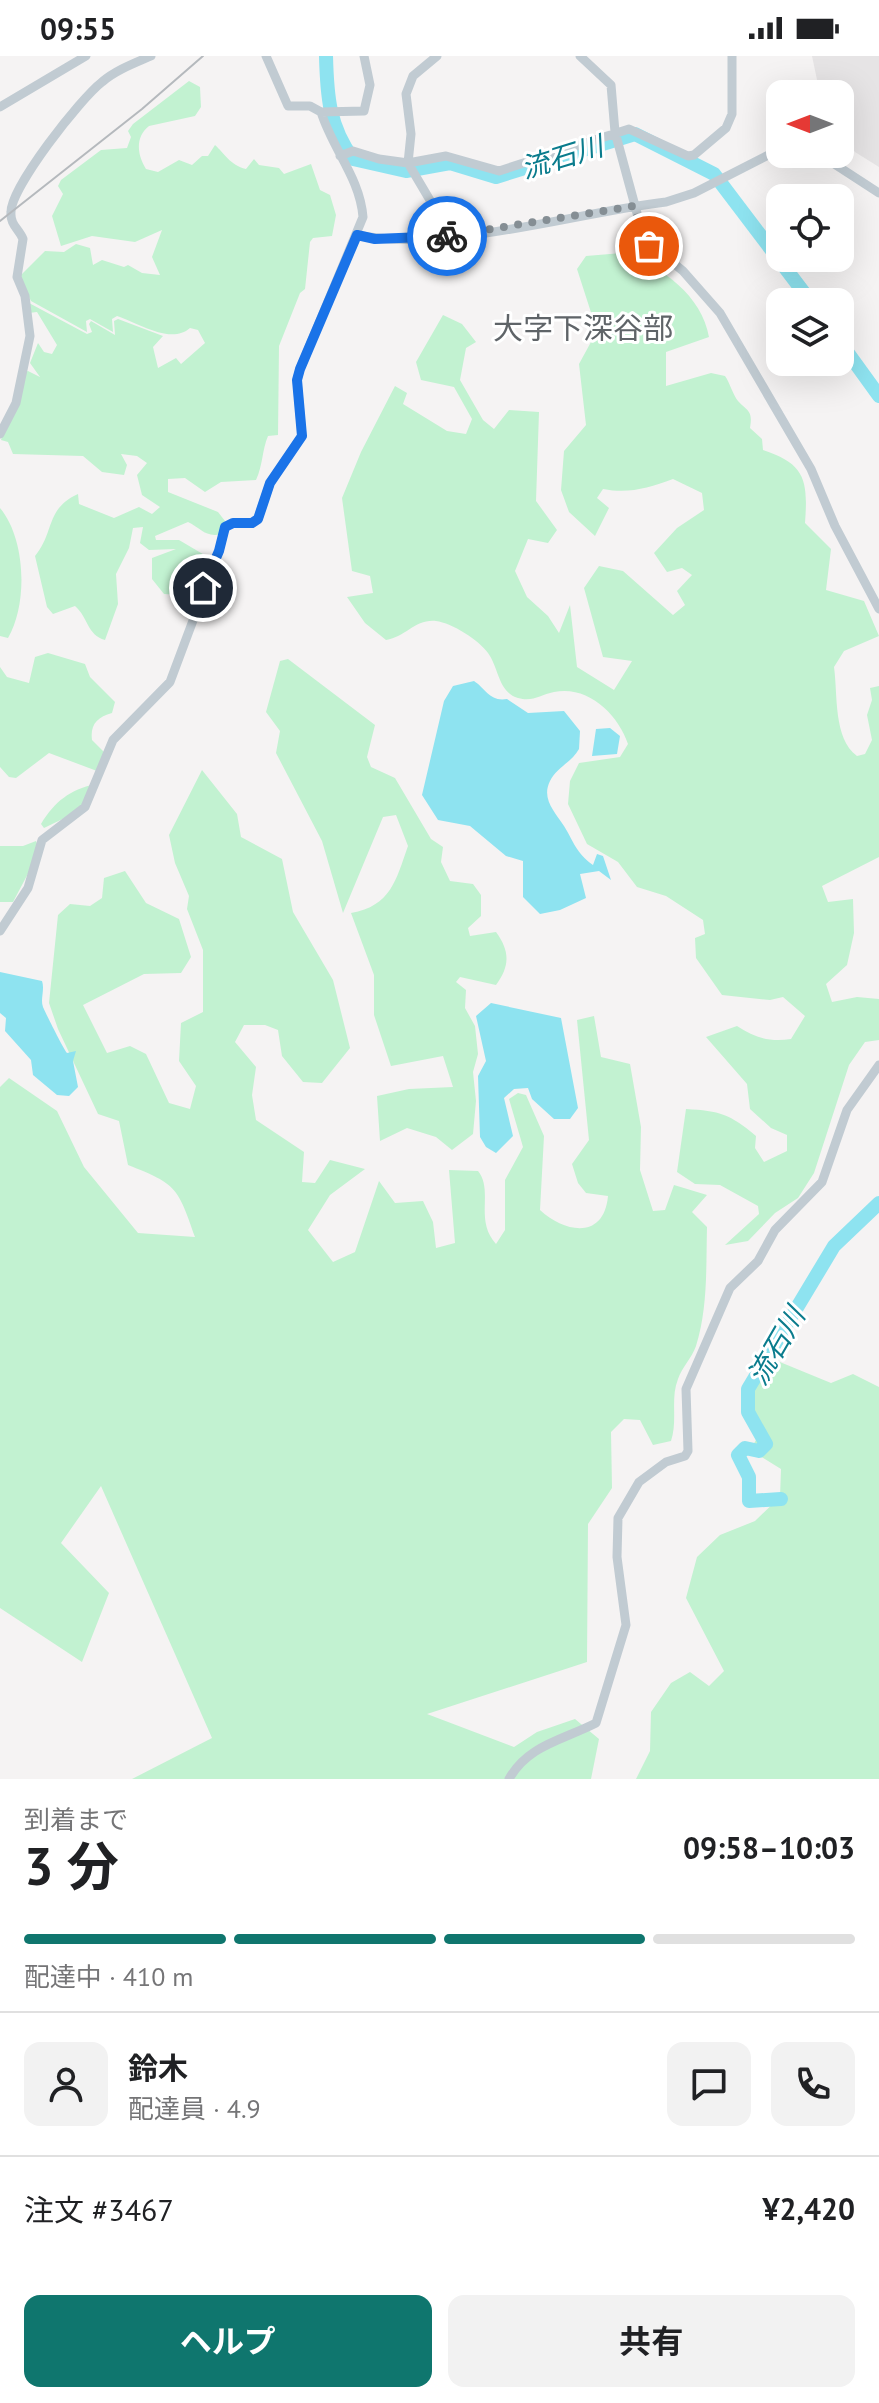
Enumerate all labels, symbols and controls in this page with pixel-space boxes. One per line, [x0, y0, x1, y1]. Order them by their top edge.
text: 09:55 [40, 9, 116, 48]
north arrow [766, 80, 854, 168]
map controls [766, 80, 854, 376]
water label: 流石川 [516, 126, 610, 186]
button: locate [766, 184, 854, 272]
courier [407, 196, 487, 276]
pin [615, 212, 683, 280]
icon: bike [425, 214, 469, 258]
icon: bag [627, 224, 671, 268]
button: layers [766, 288, 854, 376]
district label: 大字下深谷部 [493, 308, 673, 347]
pin [169, 554, 237, 622]
icon: home [181, 566, 225, 610]
water label: 流石川 [739, 1298, 814, 1391]
text: 到着まで [24, 1803, 128, 1836]
text: 09:58–10:03 [683, 1828, 855, 1867]
text: 3 分 [24, 1832, 119, 1899]
text: 配達中 · 410 m [24, 1960, 193, 1993]
button: person [24, 2042, 108, 2126]
button: chat [667, 2042, 751, 2126]
button: phone [771, 2042, 855, 2126]
text: 鈴木 [128, 2048, 188, 2087]
text: 配達員 · 4.9 [128, 2092, 261, 2125]
text: ¥2,420 [762, 2189, 855, 2228]
text: 注文 #3467 [24, 2190, 174, 2229]
button: ヘルプ [24, 2295, 432, 2387]
button: 共有 [448, 2295, 855, 2387]

